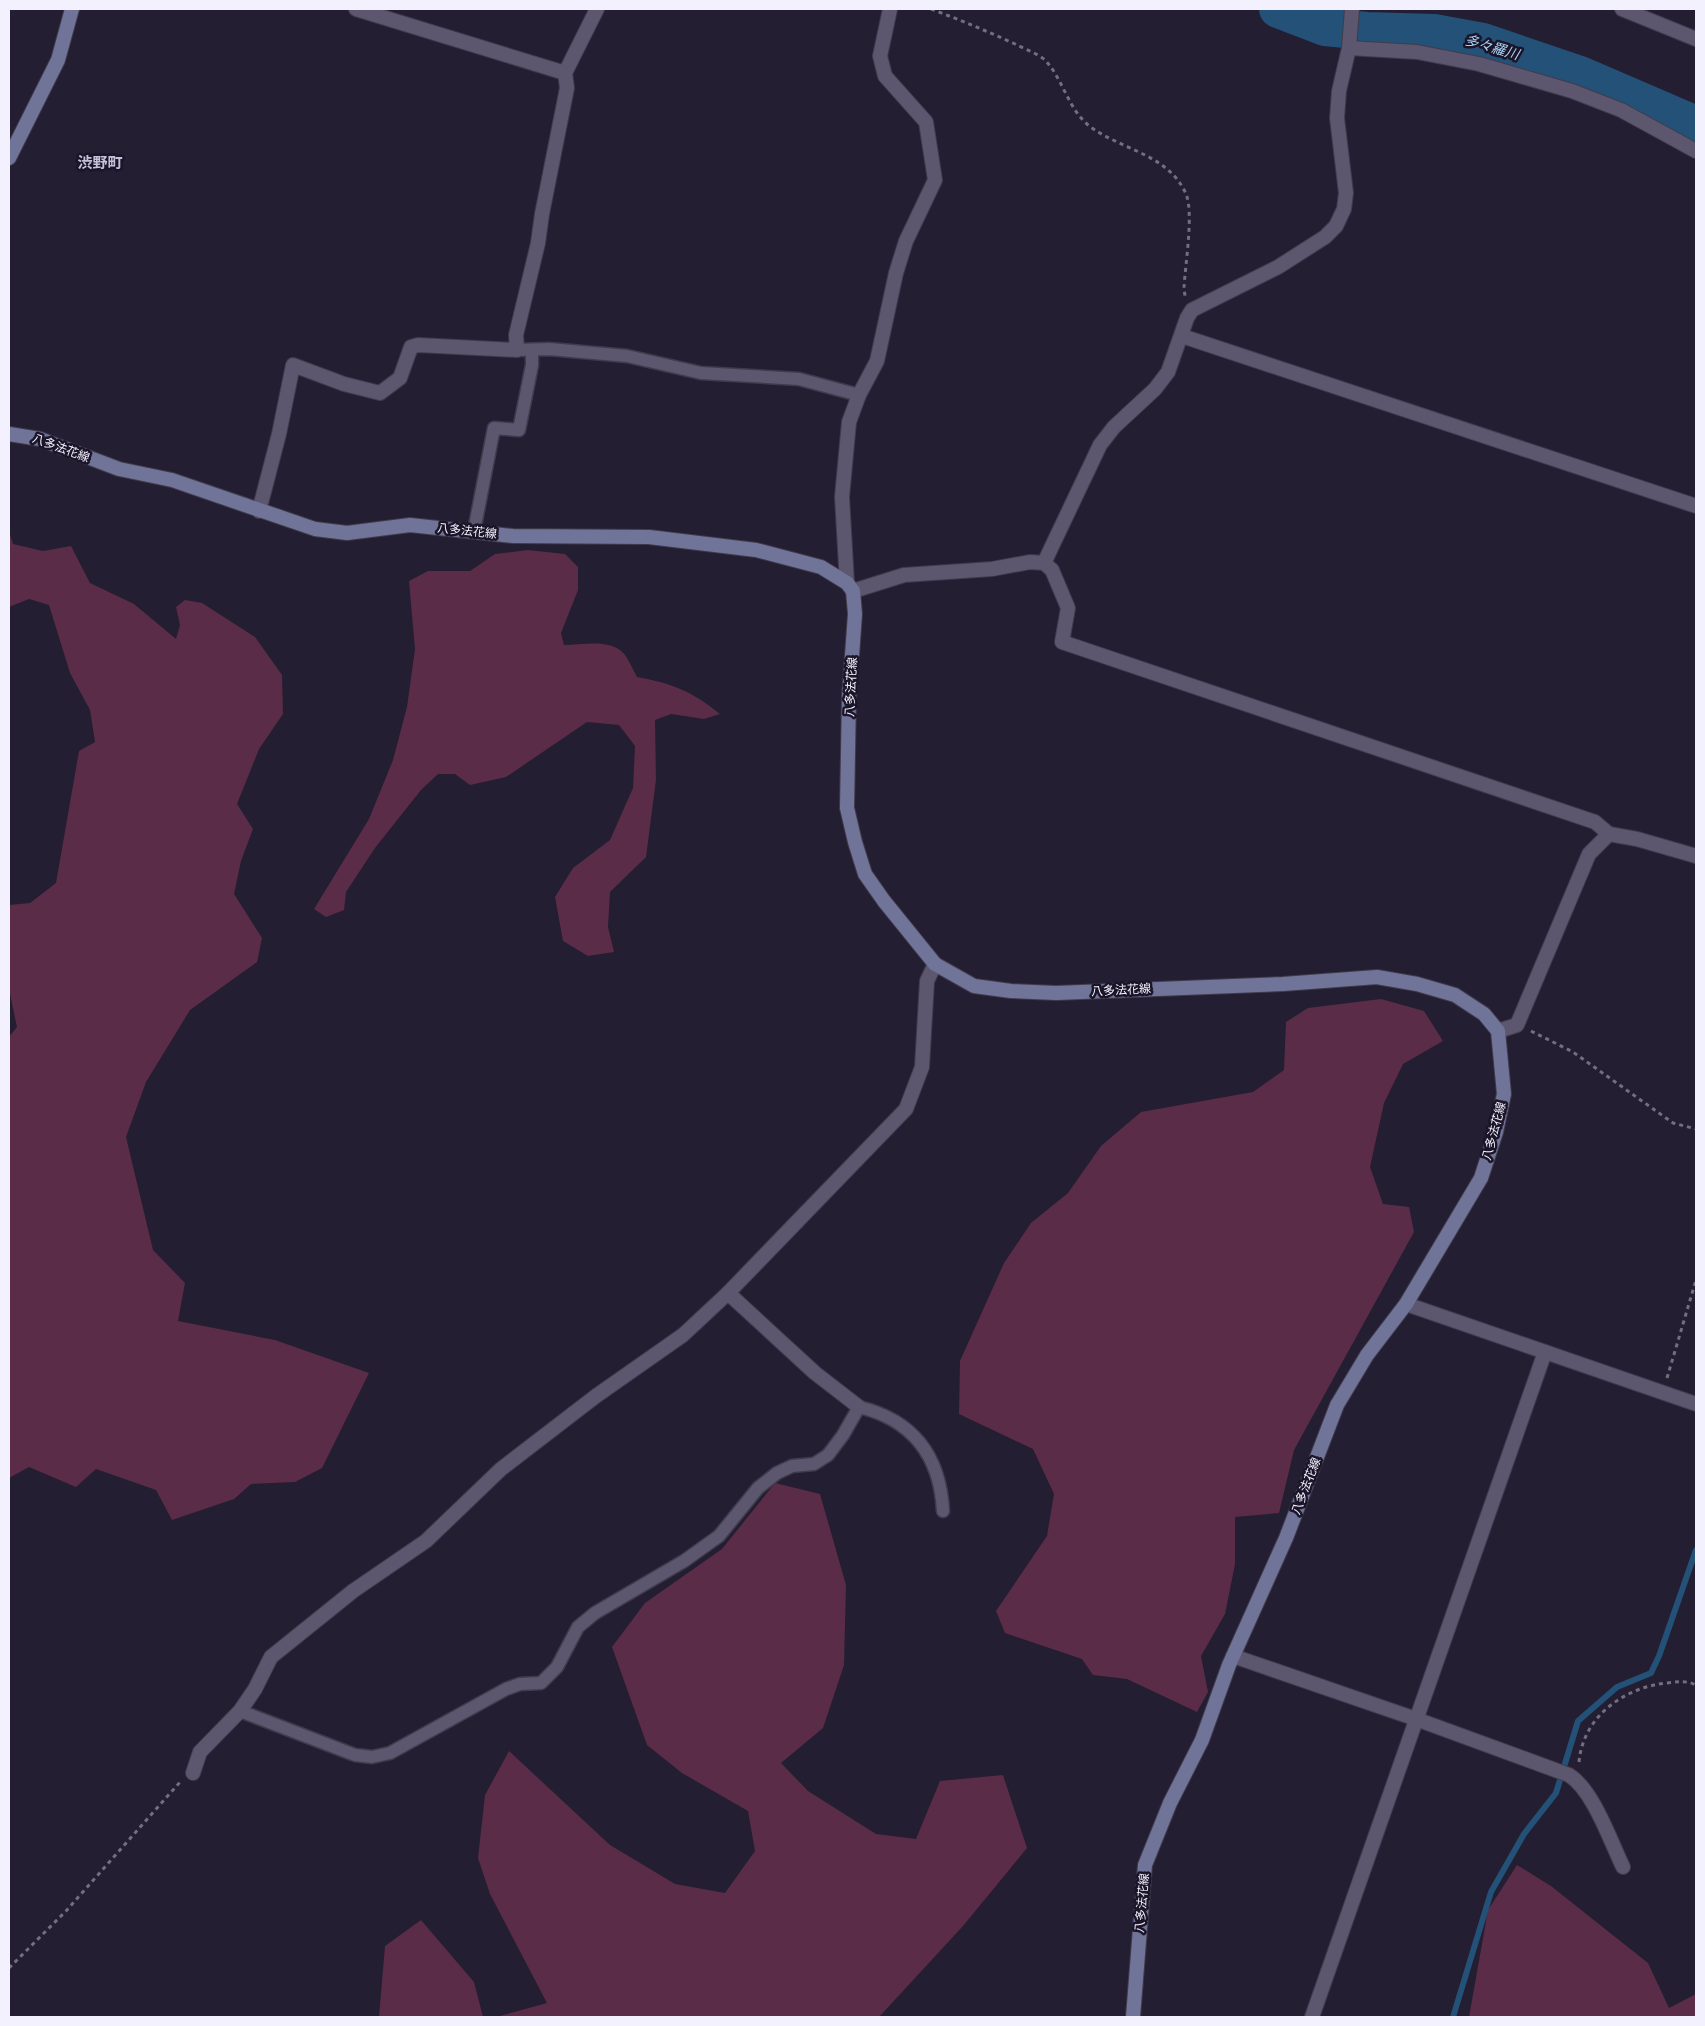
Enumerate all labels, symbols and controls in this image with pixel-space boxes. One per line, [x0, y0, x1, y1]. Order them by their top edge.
water label: 多々羅川 [1463, 32, 1523, 63]
district label: 渋野町 [77, 154, 123, 172]
street label: 八多法花線 [30, 431, 92, 465]
street label: 八多法花線 [436, 521, 498, 541]
street label: 八多法花線 [842, 657, 860, 717]
street label: 八多法花線 [1091, 981, 1151, 999]
street label: 八多法花線 [1479, 1100, 1509, 1162]
street label: 八多法花線 [1289, 1455, 1323, 1517]
street label: 八多法花線 [1132, 1872, 1152, 1934]

